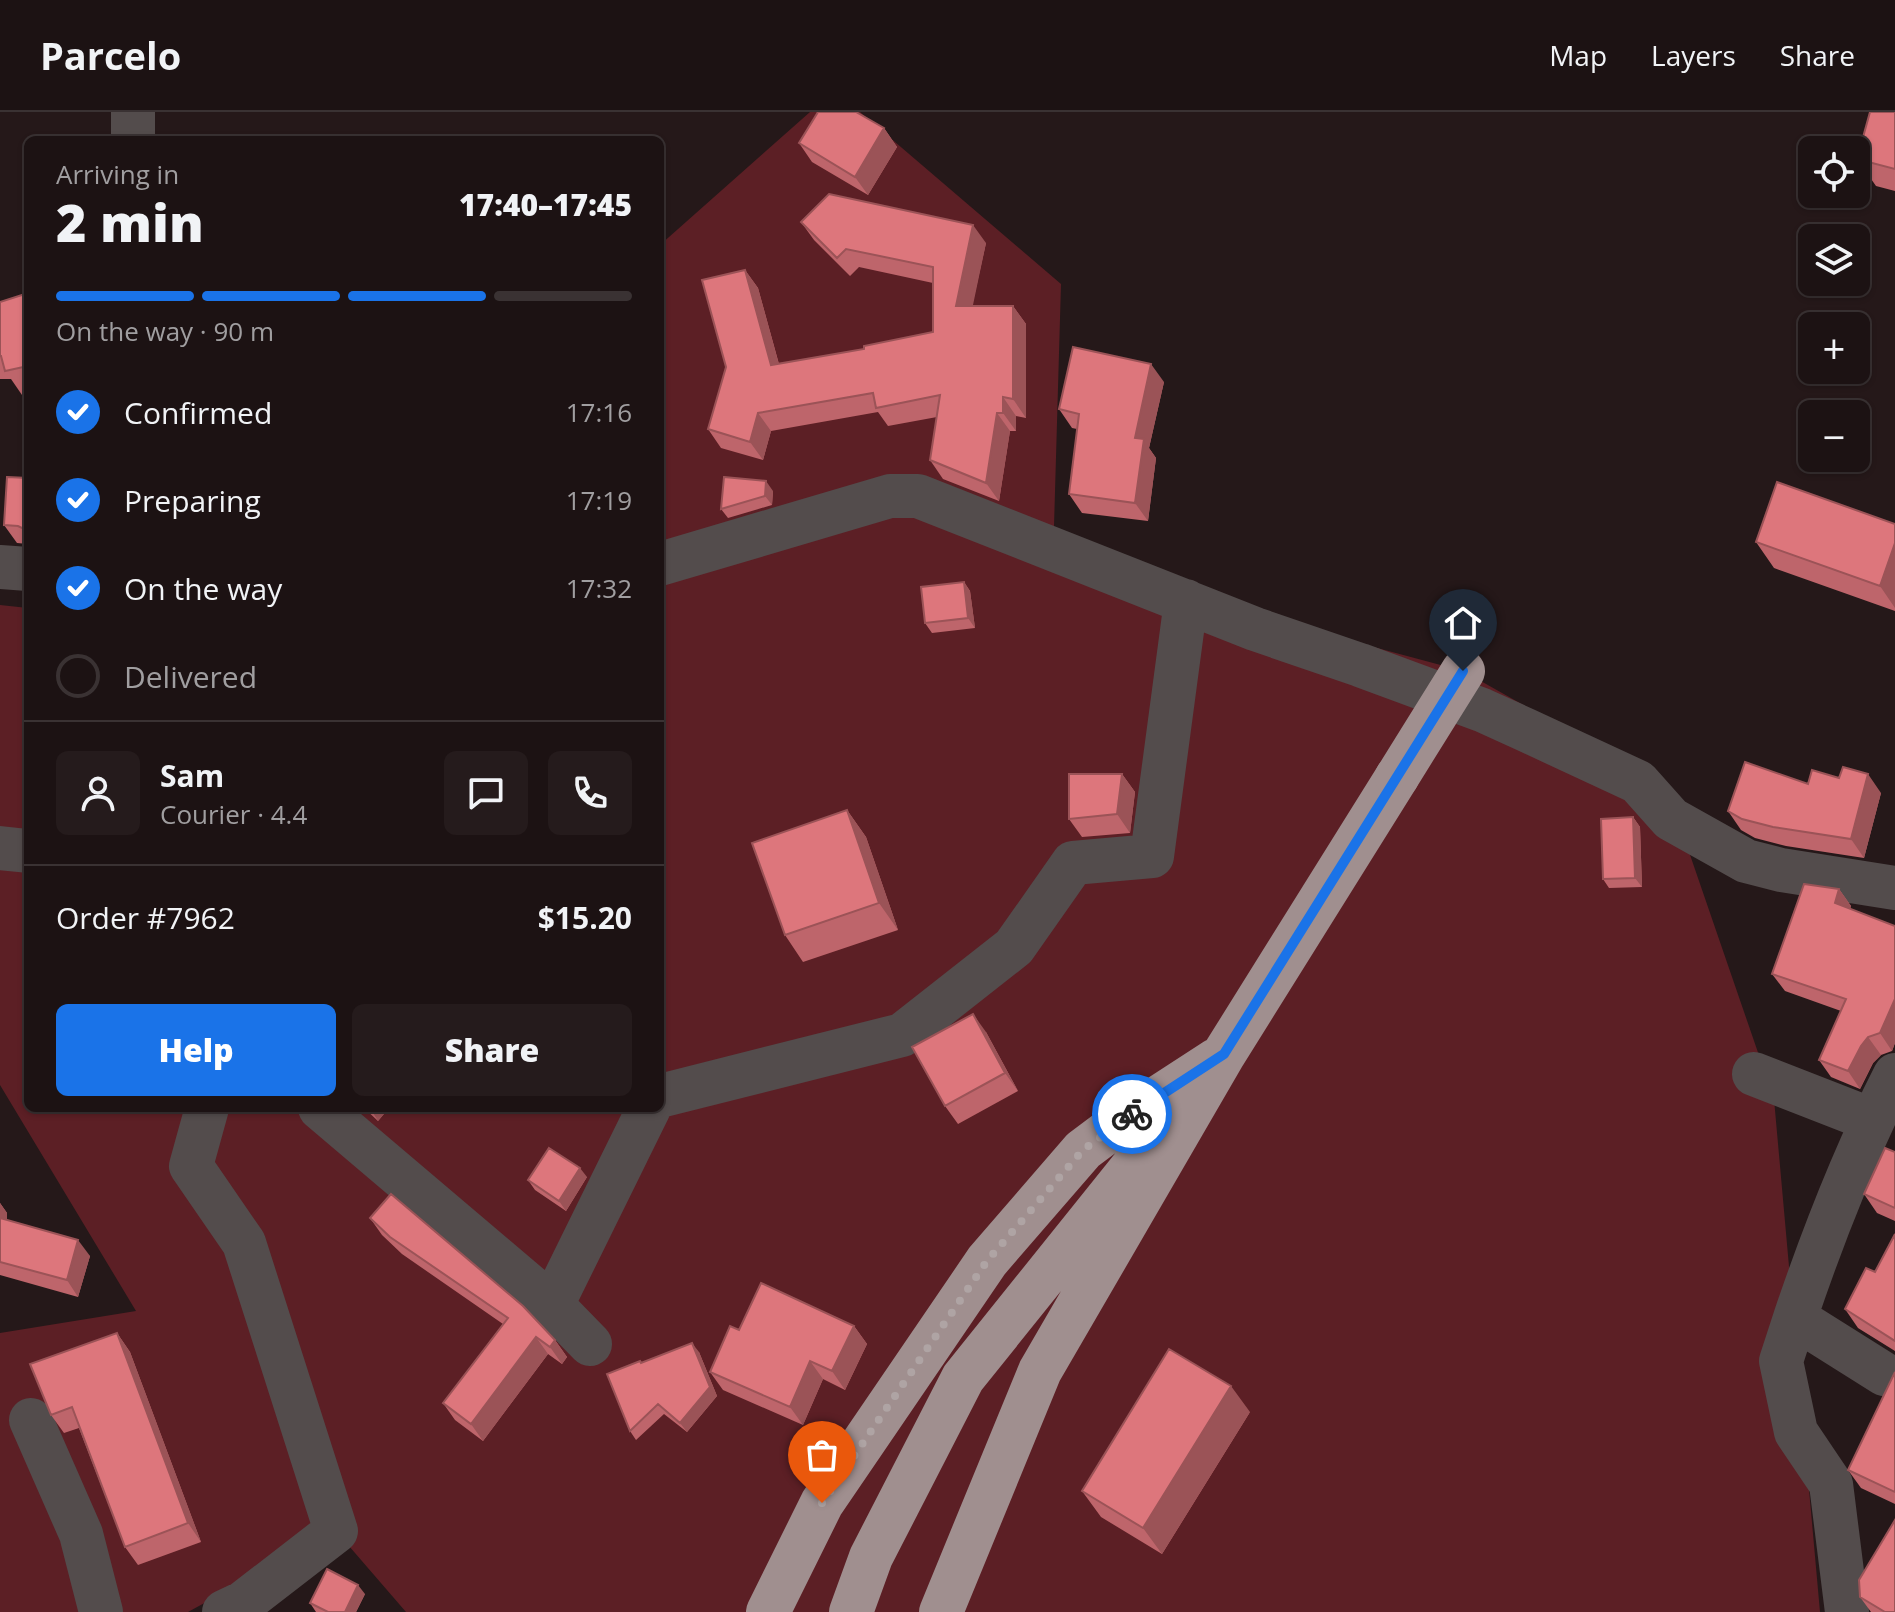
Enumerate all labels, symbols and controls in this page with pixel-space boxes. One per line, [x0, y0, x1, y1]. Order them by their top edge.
text: Parcelo [40, 29, 181, 81]
text: Map [1549, 36, 1607, 74]
text: Layers [1651, 36, 1736, 74]
text: Share [1780, 36, 1855, 74]
map controls [1798, 136, 1870, 472]
button: locate [1798, 136, 1870, 208]
text: Arriving in [56, 156, 179, 192]
text: 17:40–17:45 [459, 184, 632, 225]
text: 2 min [56, 186, 204, 257]
button: layers [1798, 224, 1870, 296]
button: + [1798, 312, 1870, 384]
text: On the way · 90 m [56, 313, 274, 349]
icon: check [56, 390, 100, 434]
text: Confirmed [124, 392, 272, 433]
text: 17:16 [566, 394, 632, 430]
button: − [1798, 400, 1870, 472]
icon: check [56, 478, 100, 522]
text: Preparing [124, 480, 261, 521]
text: 17:19 [566, 482, 632, 518]
icon: check [56, 566, 100, 610]
text: On the way [124, 568, 282, 609]
text: 17:32 [566, 570, 632, 606]
pin [1429, 589, 1497, 671]
icon: home [1441, 601, 1485, 645]
text: Delivered [124, 656, 257, 697]
button: person [56, 751, 140, 835]
button: chat [444, 751, 528, 835]
button: phone [548, 751, 632, 835]
text: Sam [160, 755, 224, 796]
text: Courier · 4.4 [160, 796, 307, 832]
text: Order #7962 [56, 897, 235, 938]
text: $15.20 [538, 897, 632, 938]
button: Help [56, 1004, 336, 1096]
button: Share [352, 1004, 632, 1096]
courier [1092, 1074, 1172, 1154]
icon: bike [1110, 1092, 1154, 1136]
pin [788, 1421, 856, 1503]
icon: bag [800, 1433, 844, 1477]

